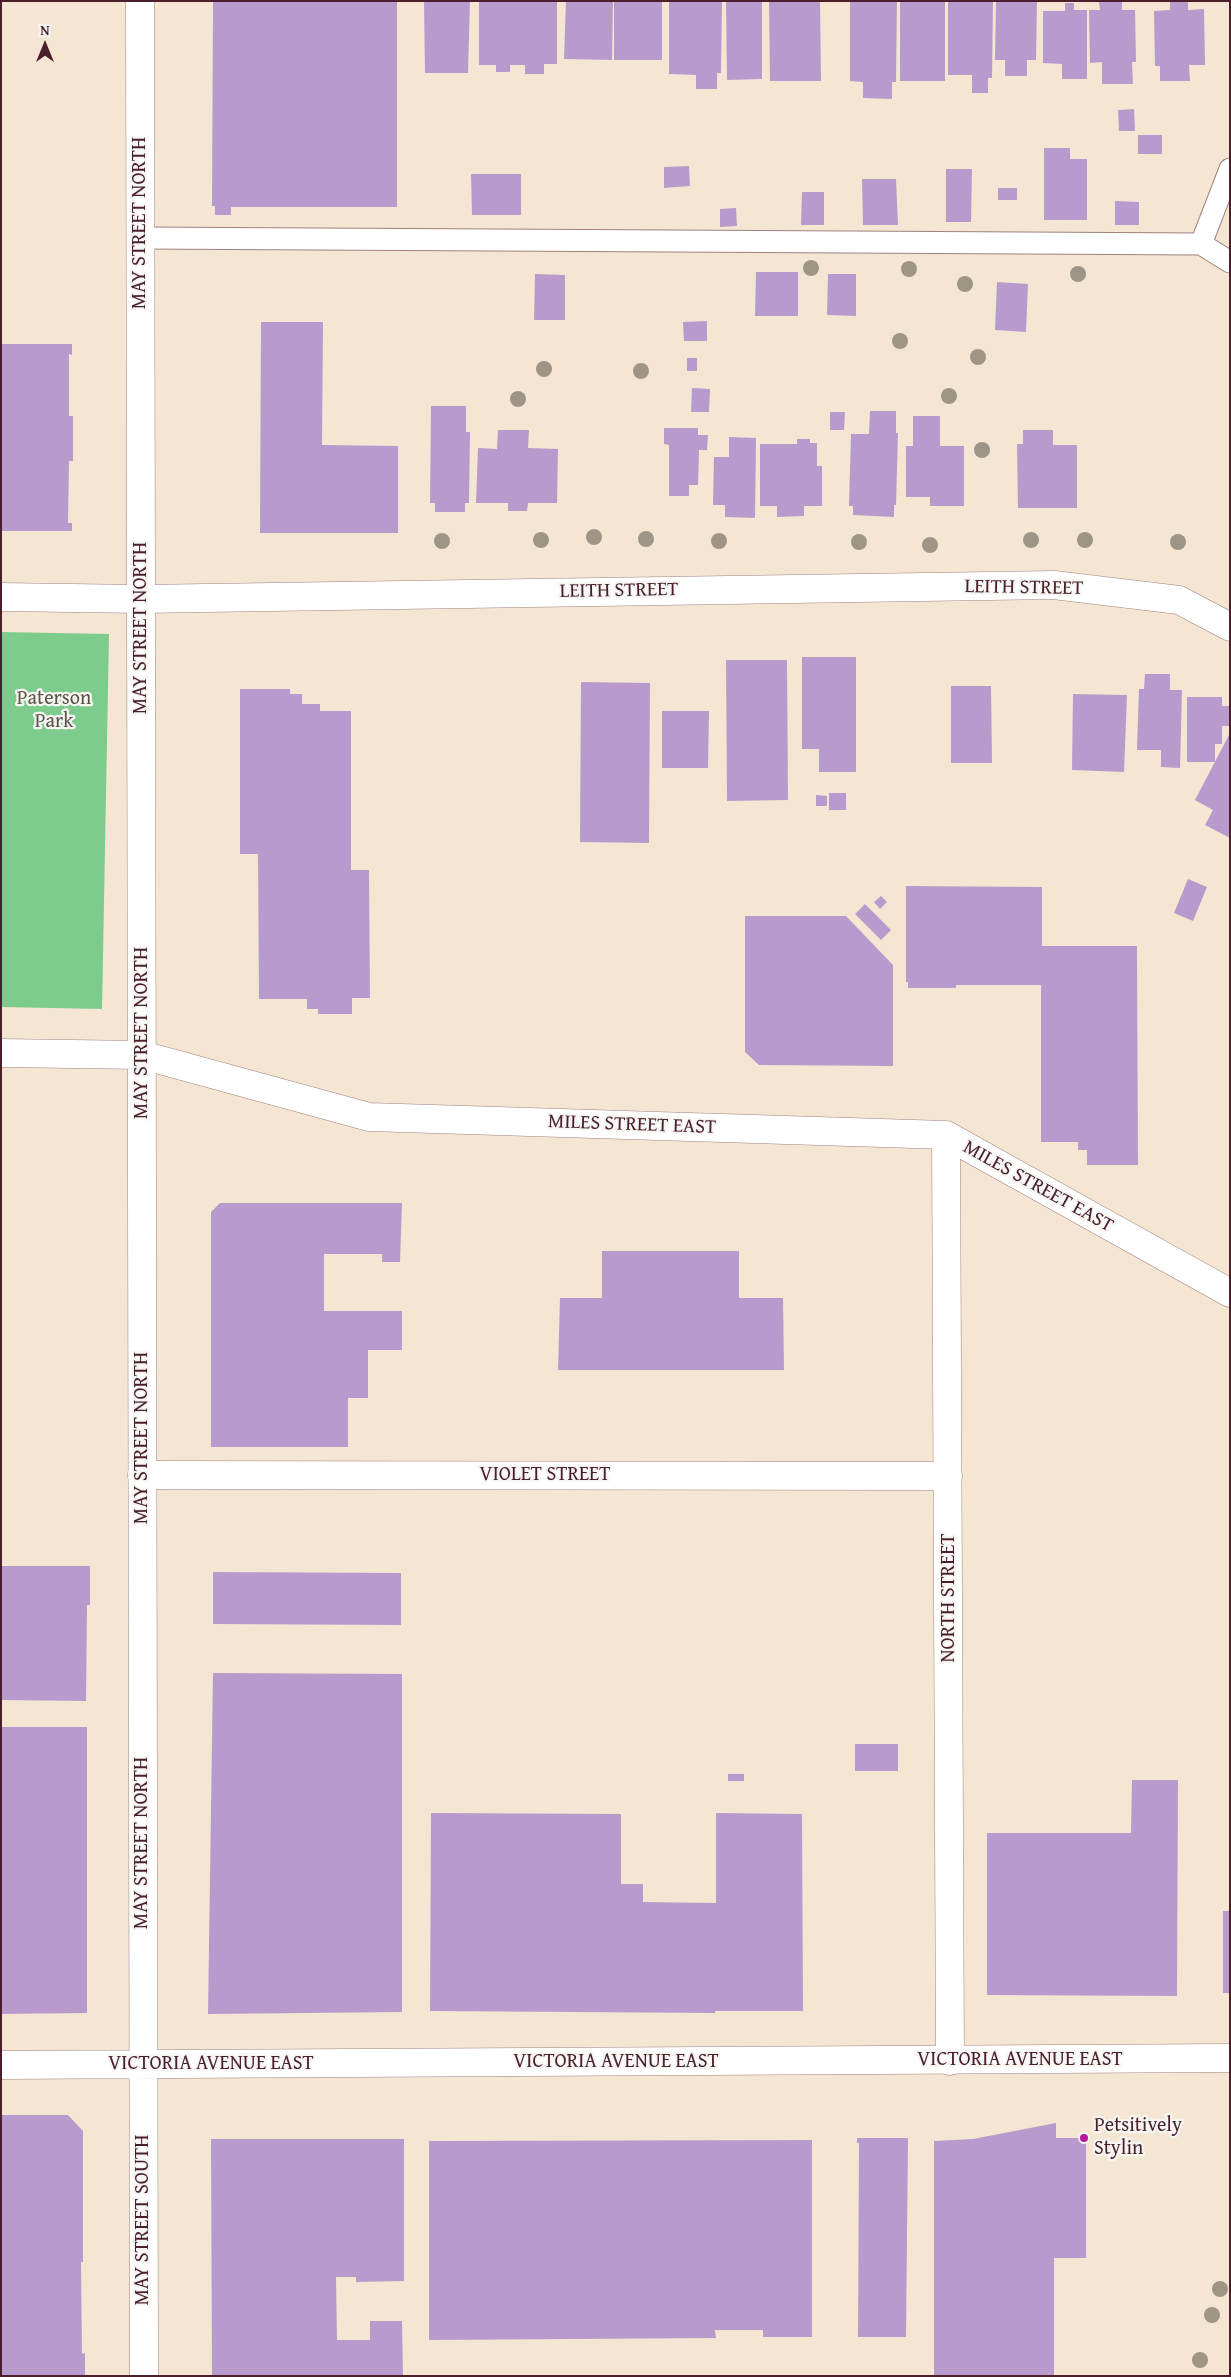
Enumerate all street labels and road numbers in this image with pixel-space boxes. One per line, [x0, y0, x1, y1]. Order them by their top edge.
street label: MAY STREET NORTH [128, 137, 152, 309]
street label: MAY STREET NORTH [129, 542, 153, 714]
street label: LEITH STREET [964, 575, 1084, 601]
street label: LEITH STREET [559, 578, 679, 604]
street label: MAY STREET NORTH [130, 947, 154, 1119]
street label: MILES STREET EAST [548, 1110, 716, 1140]
street label: MILES STREET EAST [959, 1136, 1117, 1238]
street label: MAY STREET NORTH [130, 1352, 154, 1524]
street label: VIOLET STREET [480, 1463, 610, 1487]
street label: NORTH STREET [937, 1533, 961, 1663]
street label: MAY STREET NORTH [130, 1757, 154, 1929]
street label: VICTORIA AVENUE EAST [917, 2048, 1123, 2072]
street label: VICTORIA AVENUE EAST [513, 2050, 719, 2074]
street label: VICTORIA AVENUE EAST [108, 2052, 314, 2076]
street label: MAY STREET SOUTH [131, 2134, 155, 2306]

